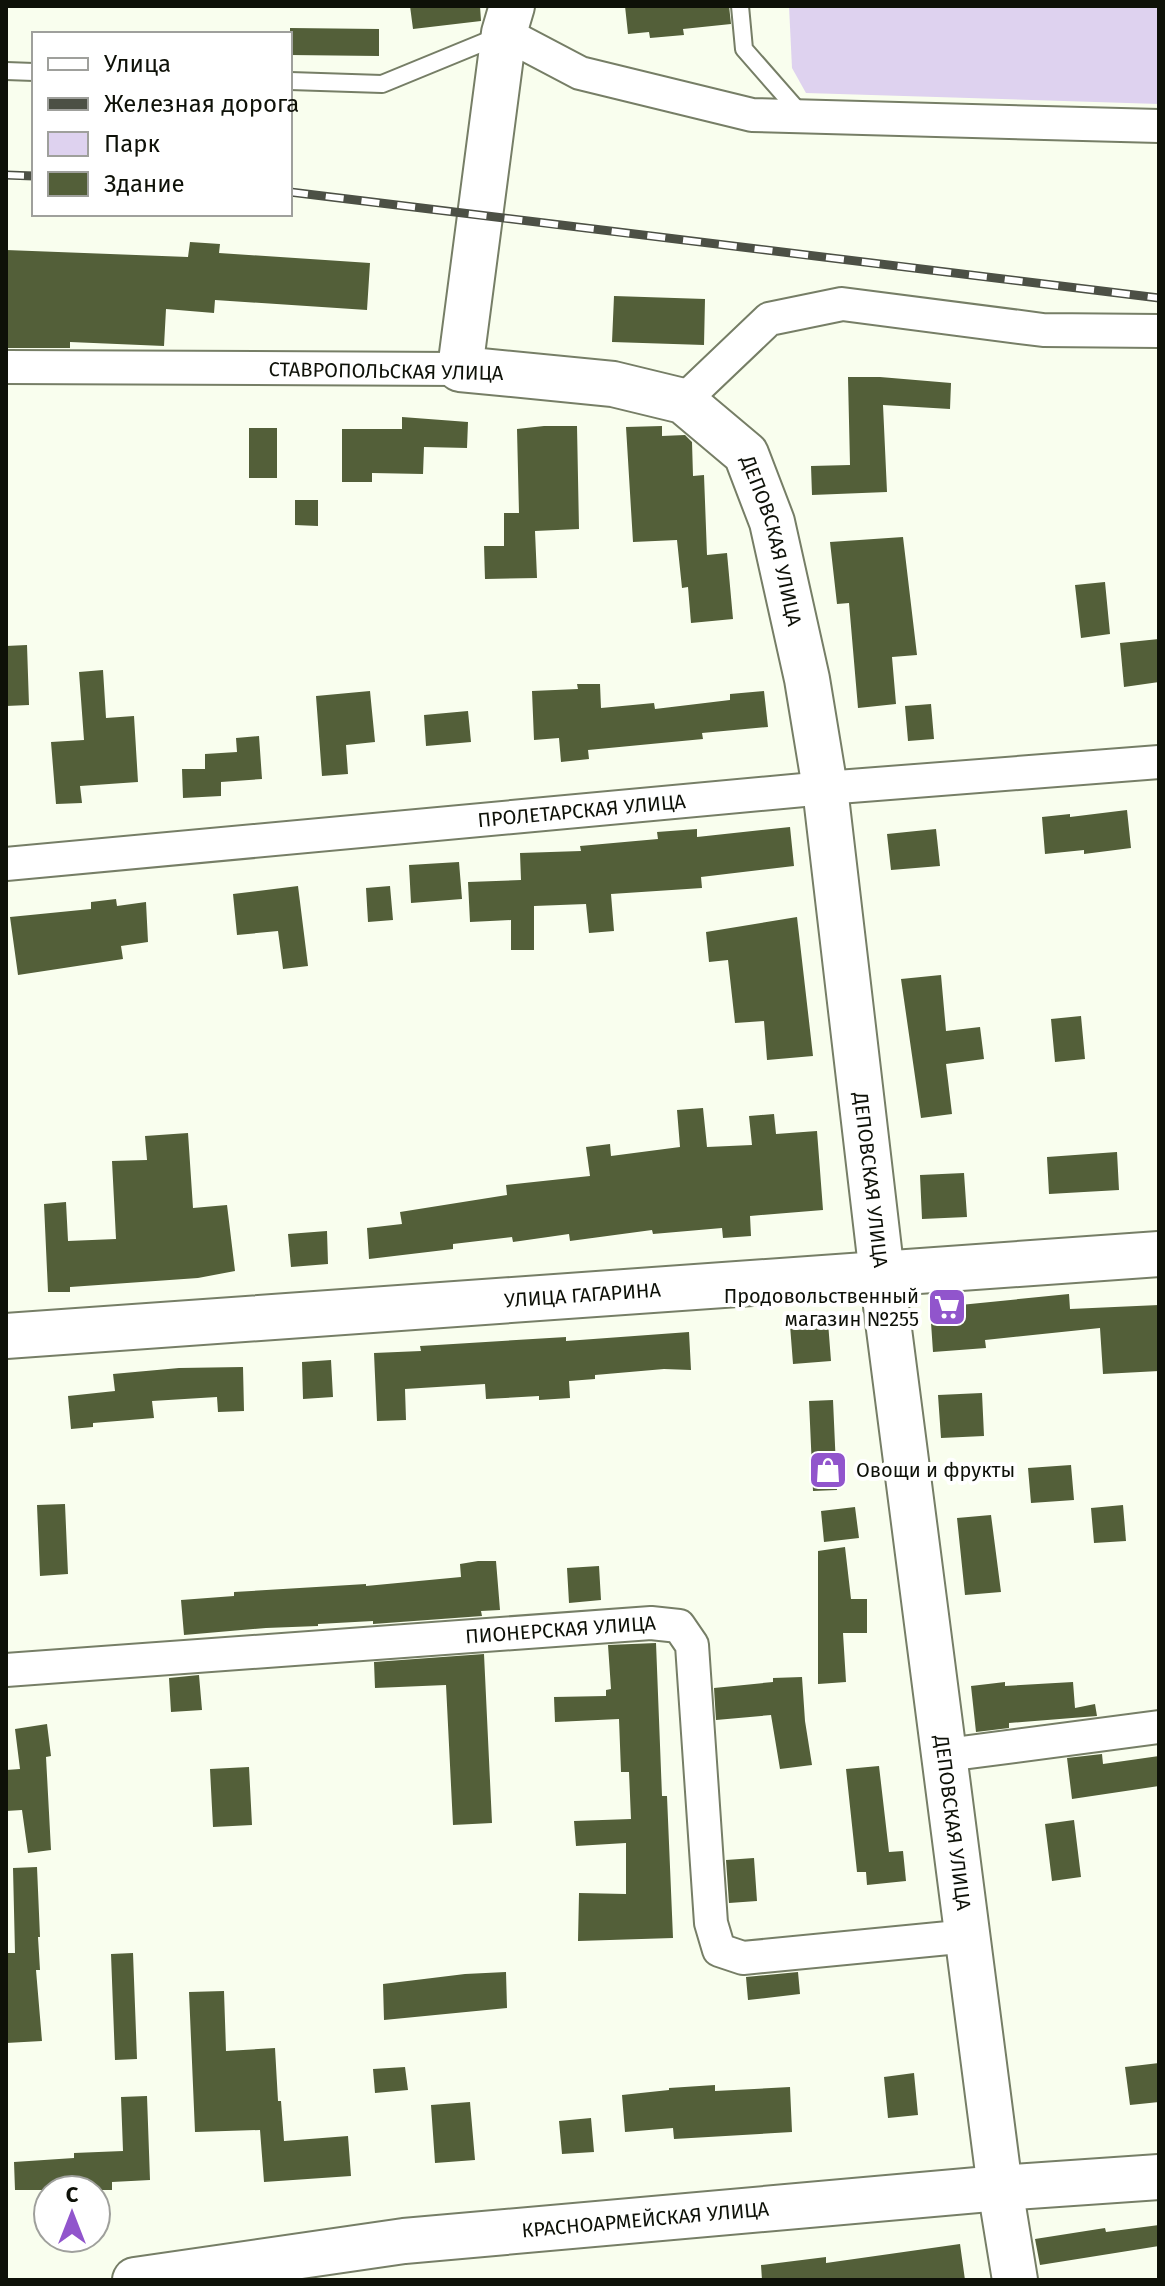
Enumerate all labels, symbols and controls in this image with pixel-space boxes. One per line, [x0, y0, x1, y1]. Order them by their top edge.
legend [32, 32, 292, 216]
text: Улица [104, 50, 171, 78]
text: Железная дорога [104, 90, 299, 118]
text: Парк [104, 130, 161, 158]
text: Здание [104, 170, 185, 198]
street label: СТАВРОПОЛЬСКАЯ УЛИЦА [268, 357, 504, 385]
street label: ДЕПОВСКАЯ УЛИЦА [735, 451, 807, 629]
street label: ПРОЛЕТАРСКАЯ УЛИЦА [476, 789, 687, 832]
street label: ДЕПОВСКАЯ УЛИЦА [849, 1090, 893, 1270]
street label: УЛИЦА ГАГАРИНА [503, 1277, 662, 1313]
place label: Продовольственный магазин №255 [724, 1284, 919, 1331]
supermarket icon: Продовольственный магазин №255 [926, 1286, 968, 1328]
shop icon: Овощи и фрукты [807, 1449, 849, 1491]
place label: Овощи и фрукты [856, 1458, 1015, 1482]
street label: ПИОНЕРСКАЯ УЛИЦА [464, 1611, 657, 1648]
street label: ДЕПОВСКАЯ УЛИЦА [929, 1733, 976, 1912]
north arrow [32, 2174, 112, 2254]
text: С [66, 2181, 79, 2208]
street label: КРАСНОАРМЕЙСКАЯ УЛИЦА [521, 2197, 770, 2242]

